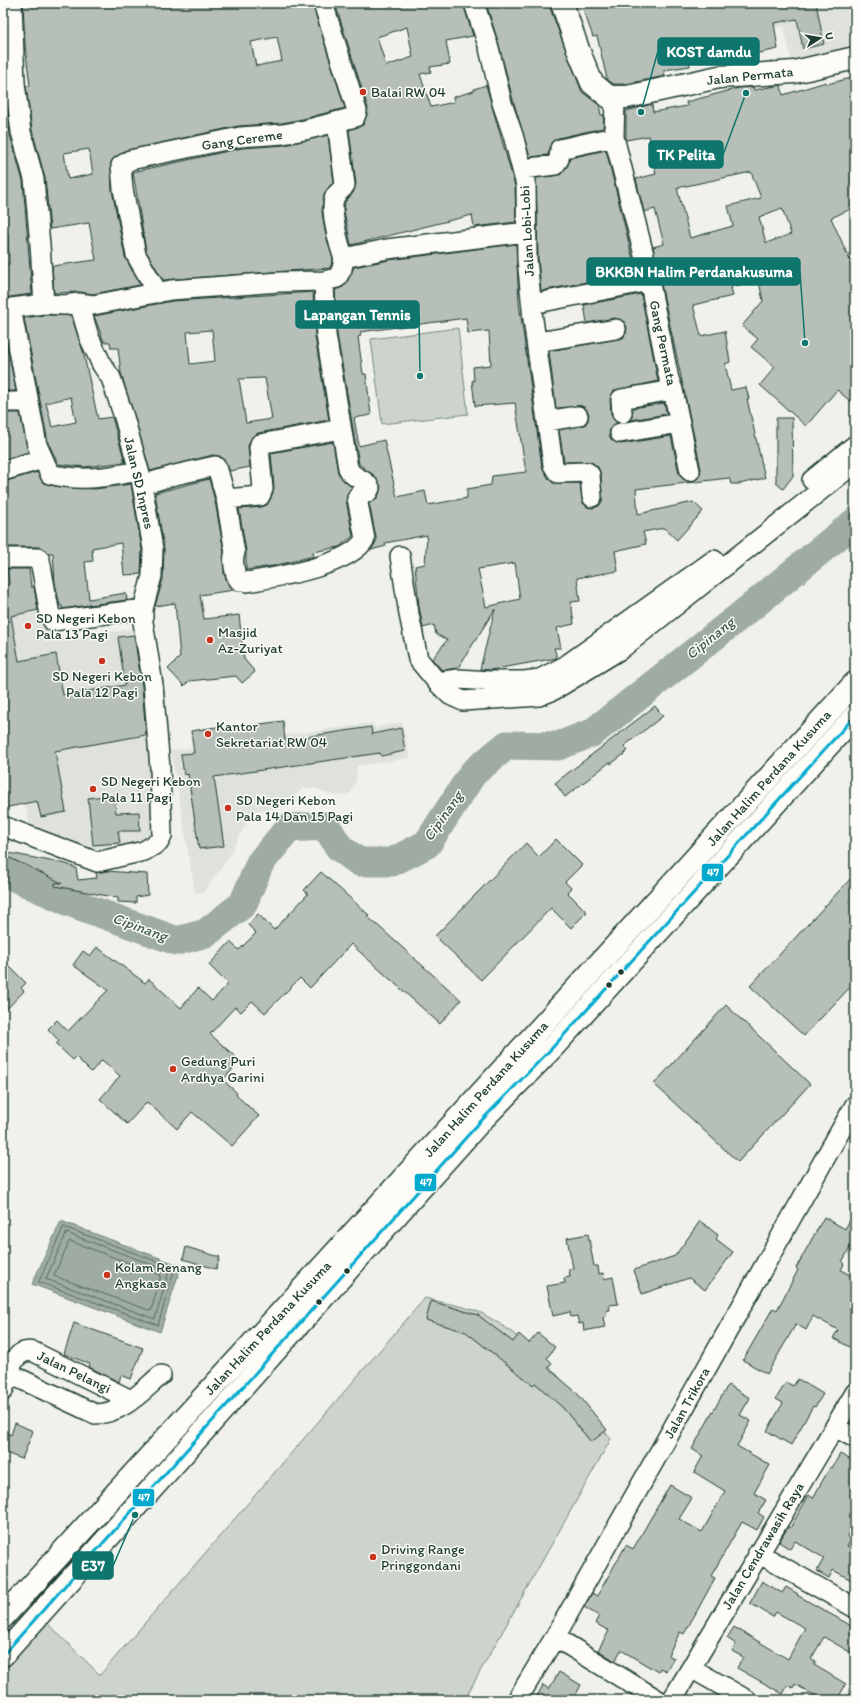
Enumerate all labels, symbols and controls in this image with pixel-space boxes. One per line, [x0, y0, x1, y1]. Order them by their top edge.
north arrow [800, 18, 840, 58]
text: U [822, 31, 836, 41]
callout: KOST damdu [658, 38, 759, 65]
text: KOST damdu [667, 43, 752, 61]
street label: Jalan Permata [706, 63, 794, 89]
place label: Balai RW 04 [371, 84, 446, 101]
marker: Balai RW 04 [358, 87, 368, 97]
street label: Gang Cereme [200, 126, 284, 154]
callout: TK Pelita [649, 141, 723, 168]
text: TK Pelita [656, 146, 716, 164]
street label: Jalan Lobi-Lobi [516, 185, 538, 277]
callout: BKKBN Halim Perdanakusuma [587, 258, 800, 285]
text: BKKBN Halim Perdanakusuma [595, 263, 793, 281]
street label: Gang Permata [646, 299, 680, 388]
callout: Lapangan Tennis [296, 301, 419, 328]
text: Lapangan Tennis [303, 306, 411, 325]
street label: Jalan SD Inpres [120, 435, 158, 531]
place label: SD Negeri Kebon Pala 13 Pagi [36, 610, 136, 643]
water label: Cipinang [682, 612, 740, 663]
marker: SD Negeri Kebon Pala 13 Pagi [23, 621, 33, 631]
place label: Masjid Az-Zuriyat [218, 624, 283, 657]
marker: Masjid Az-Zuriyat [205, 635, 215, 645]
marker: SD Negeri Kebon Pala 12 Pagi [97, 656, 107, 666]
place label: SD Negeri Kebon Pala 12 Pagi [52, 668, 152, 701]
street label: Jalan Halim Perdana Kusuma [703, 706, 835, 850]
place label: Kantor Sekretariat RW 04 [216, 718, 328, 751]
marker: Kantor Sekretariat RW 04 [203, 729, 213, 739]
place label: SD Negeri Kebon Pala 11 Pagi [101, 773, 201, 806]
marker: SD Negeri Kebon Pala 11 Pagi [88, 784, 98, 794]
water label: Cipinang [419, 786, 468, 845]
place label: SD Negeri Kebon Pala 14 Dan 15 Pagi [236, 792, 353, 825]
marker: SD Negeri Kebon Pala 14 Dan 15 Pagi [223, 803, 233, 813]
line badge: 47 [701, 863, 724, 882]
text: 47 [707, 866, 720, 879]
water label: Cipinang [110, 909, 172, 946]
unlabelled marker [616, 967, 626, 977]
unlabelled marker [604, 980, 614, 990]
street label: Jalan Halim Perdana Kusuma [420, 1017, 552, 1161]
place label: Gedung Puri Ardhya Garini [181, 1053, 264, 1086]
marker: Gedung Puri Ardhya Garini [168, 1064, 178, 1074]
line badge: 47 [414, 1173, 437, 1192]
text: 47 [420, 1176, 433, 1189]
street label: Jalan Halim Perdana Kusuma [201, 1257, 335, 1399]
place label: Kolam Renang Angkasa [115, 1259, 203, 1292]
unlabelled marker [342, 1266, 352, 1276]
marker: Kolam Renang Angkasa [102, 1270, 112, 1280]
unlabelled marker [314, 1297, 324, 1307]
street label: Jalan Pelangi [34, 1347, 114, 1397]
street label: Jalan Trikora [660, 1364, 714, 1442]
street label: Jalan Cendrawasih Raya [718, 1479, 808, 1613]
line badge: 47 [132, 1488, 155, 1507]
text: 47 [138, 1491, 151, 1504]
place label: Driving Range Pringgondani [381, 1541, 465, 1574]
callout: E37 [73, 1552, 113, 1579]
marker: Driving Range Pringgondani [368, 1552, 378, 1562]
text: E37 [81, 1557, 106, 1575]

